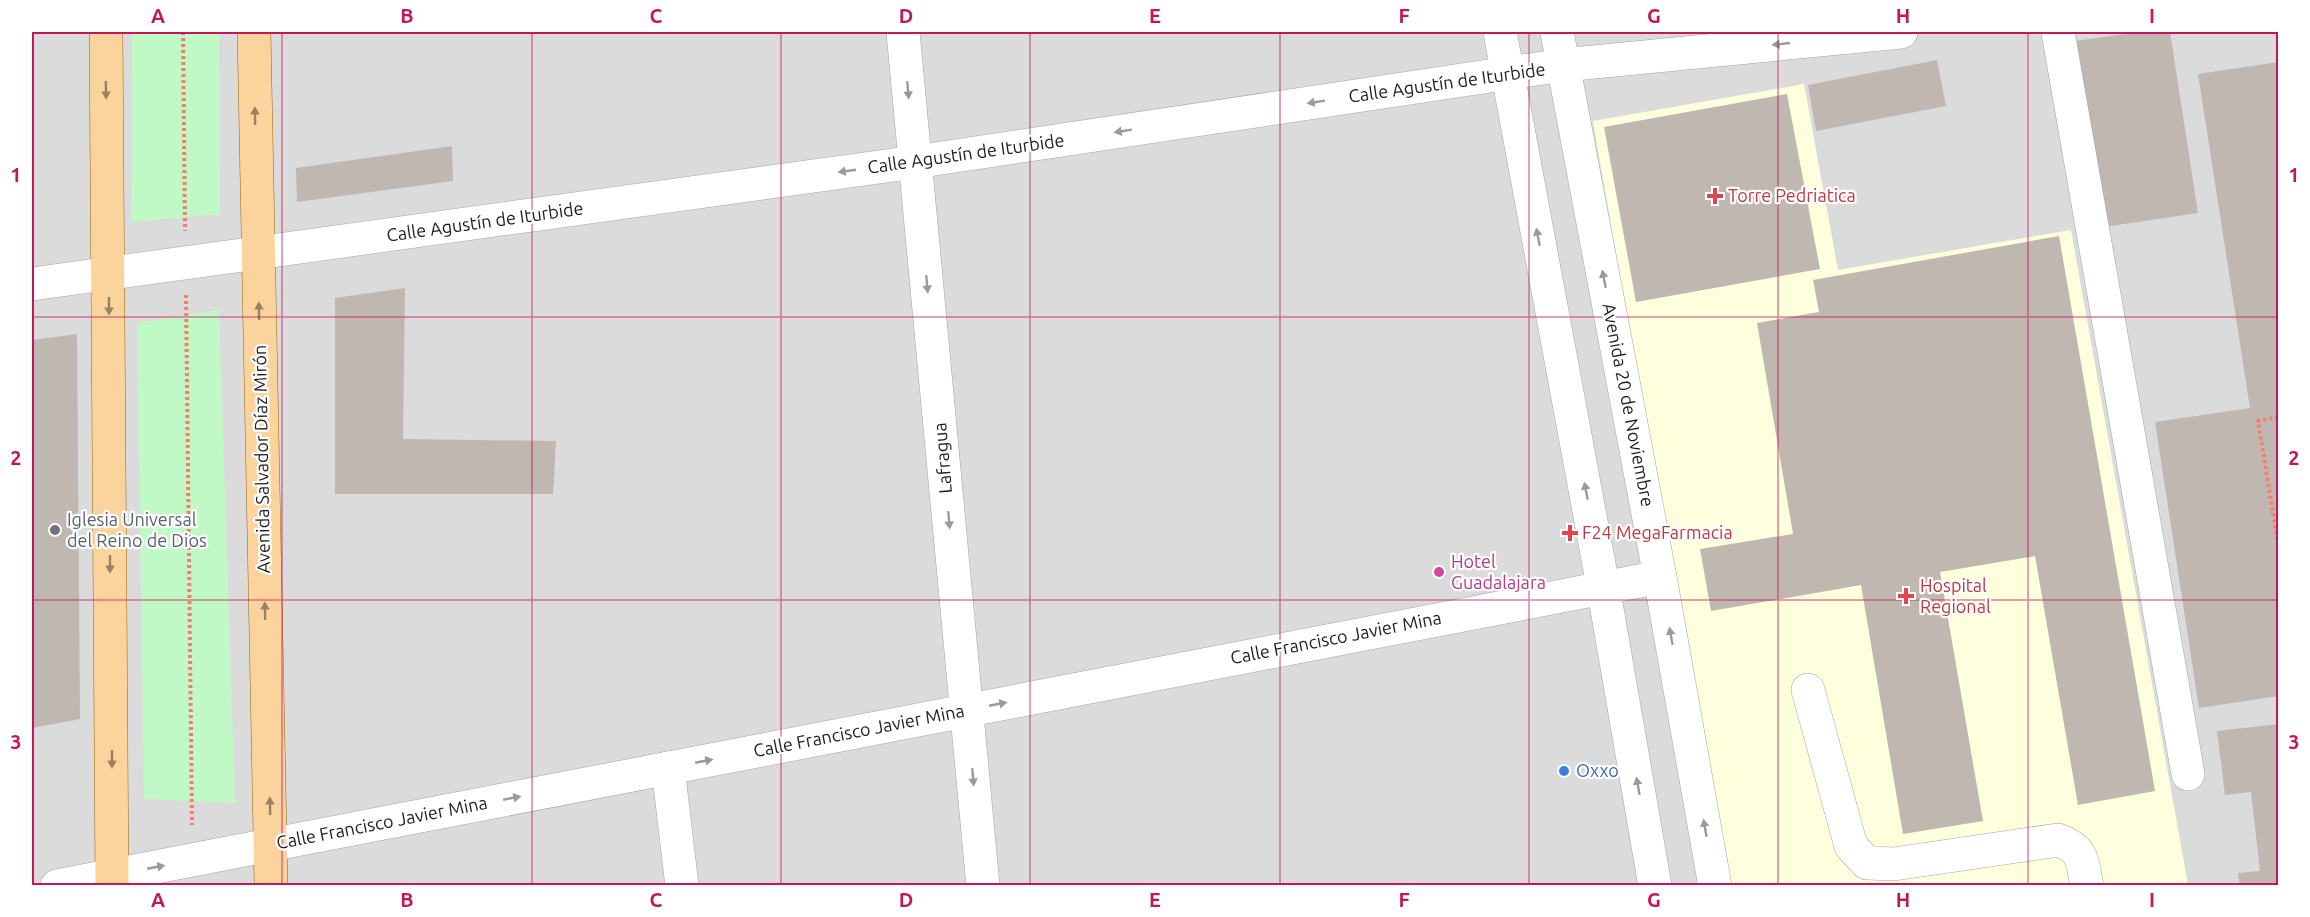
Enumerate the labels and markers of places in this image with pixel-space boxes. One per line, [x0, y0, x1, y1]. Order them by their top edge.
place label: Torre Pedriatica [1728, 185, 1856, 205]
marker: Torre Pedriatica [1706, 187, 1724, 205]
place label: Iglesia Universal del Reino de Dios [67, 509, 207, 550]
place label: F24 MegaFarmacia [1582, 522, 1733, 542]
marker: Iglesia Universal del Reino de Dios [48, 523, 62, 537]
marker: F24 MegaFarmacia [1563, 526, 1577, 540]
place label: Hotel Guadalajara [1451, 551, 1546, 592]
marker: Hotel Guadalajara [1432, 565, 1446, 579]
place label: Hospital Regional [1920, 575, 1991, 616]
marker: Hospital Regional [1897, 587, 1915, 605]
place label: Oxxo [1576, 760, 1619, 780]
marker: Oxxo [1557, 764, 1571, 778]

